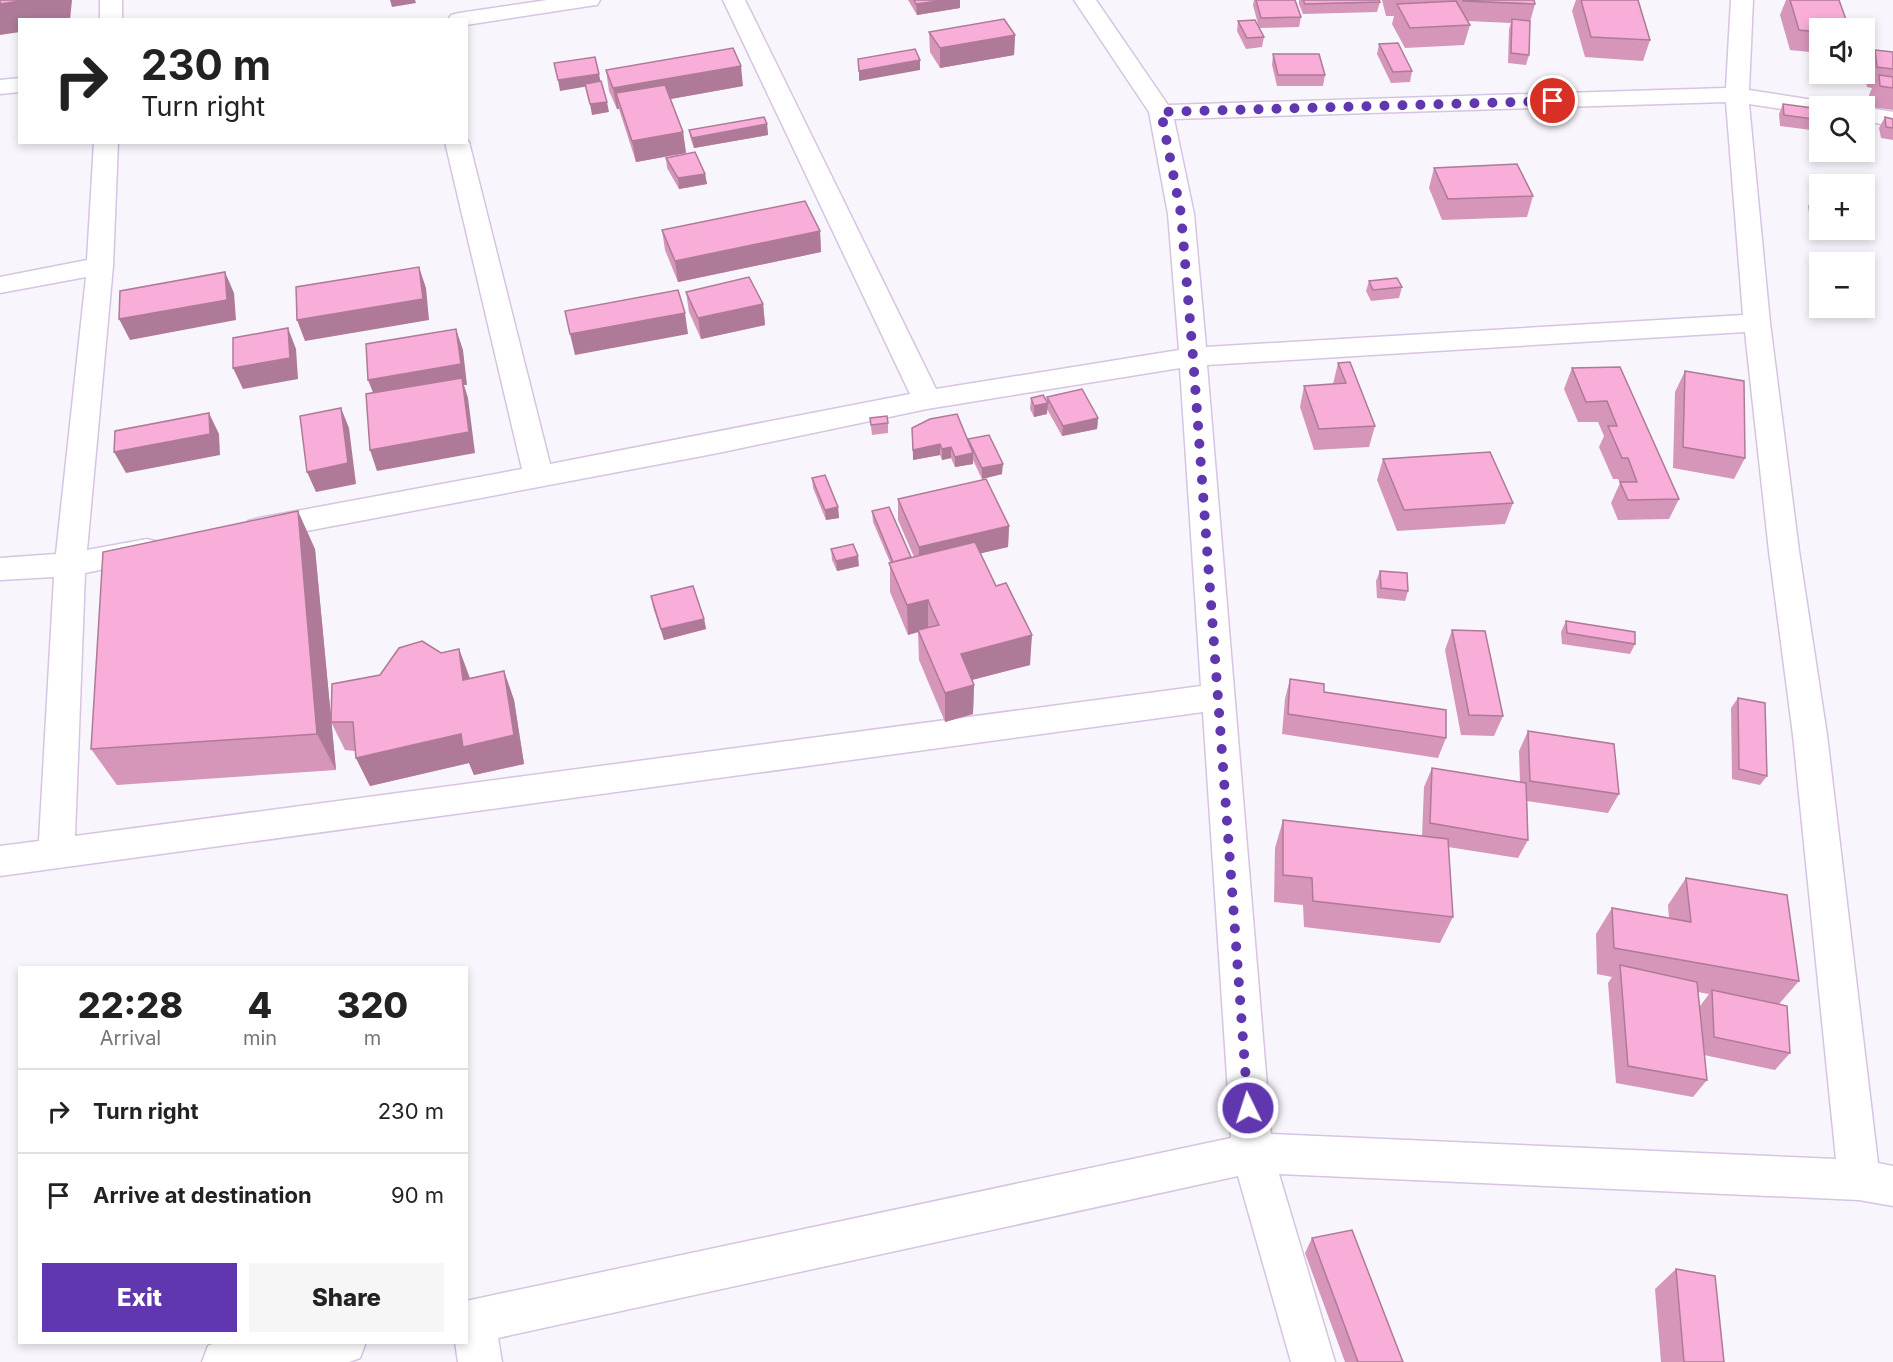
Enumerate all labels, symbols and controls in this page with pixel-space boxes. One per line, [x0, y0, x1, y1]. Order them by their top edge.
map controls [1809, 18, 1875, 318]
button: sound [1809, 18, 1875, 84]
text: 230 m [141, 39, 271, 90]
icon: right [42, 42, 120, 120]
pin [1527, 75, 1578, 126]
icon: arrive [1536, 84, 1569, 117]
text: Turn right [141, 90, 265, 123]
button: search [1809, 96, 1875, 162]
button: + [1809, 174, 1875, 240]
button: − [1809, 252, 1875, 318]
text: 22:28 [78, 983, 183, 1027]
text: 4 [248, 983, 272, 1027]
text: 320 [337, 983, 408, 1027]
text: Arrival [100, 1026, 161, 1050]
text: min [243, 1026, 277, 1050]
text: m [364, 1026, 381, 1050]
position arrow [1216, 1076, 1280, 1140]
icon: right [42, 1095, 75, 1128]
text: Turn right [93, 1098, 199, 1124]
text: 230 m [378, 1098, 444, 1124]
icon: arrive [42, 1179, 75, 1212]
text: Arrive at destination [93, 1182, 312, 1208]
text: 90 m [391, 1182, 444, 1208]
button: Exit [42, 1263, 237, 1332]
button: Share [249, 1263, 444, 1332]

